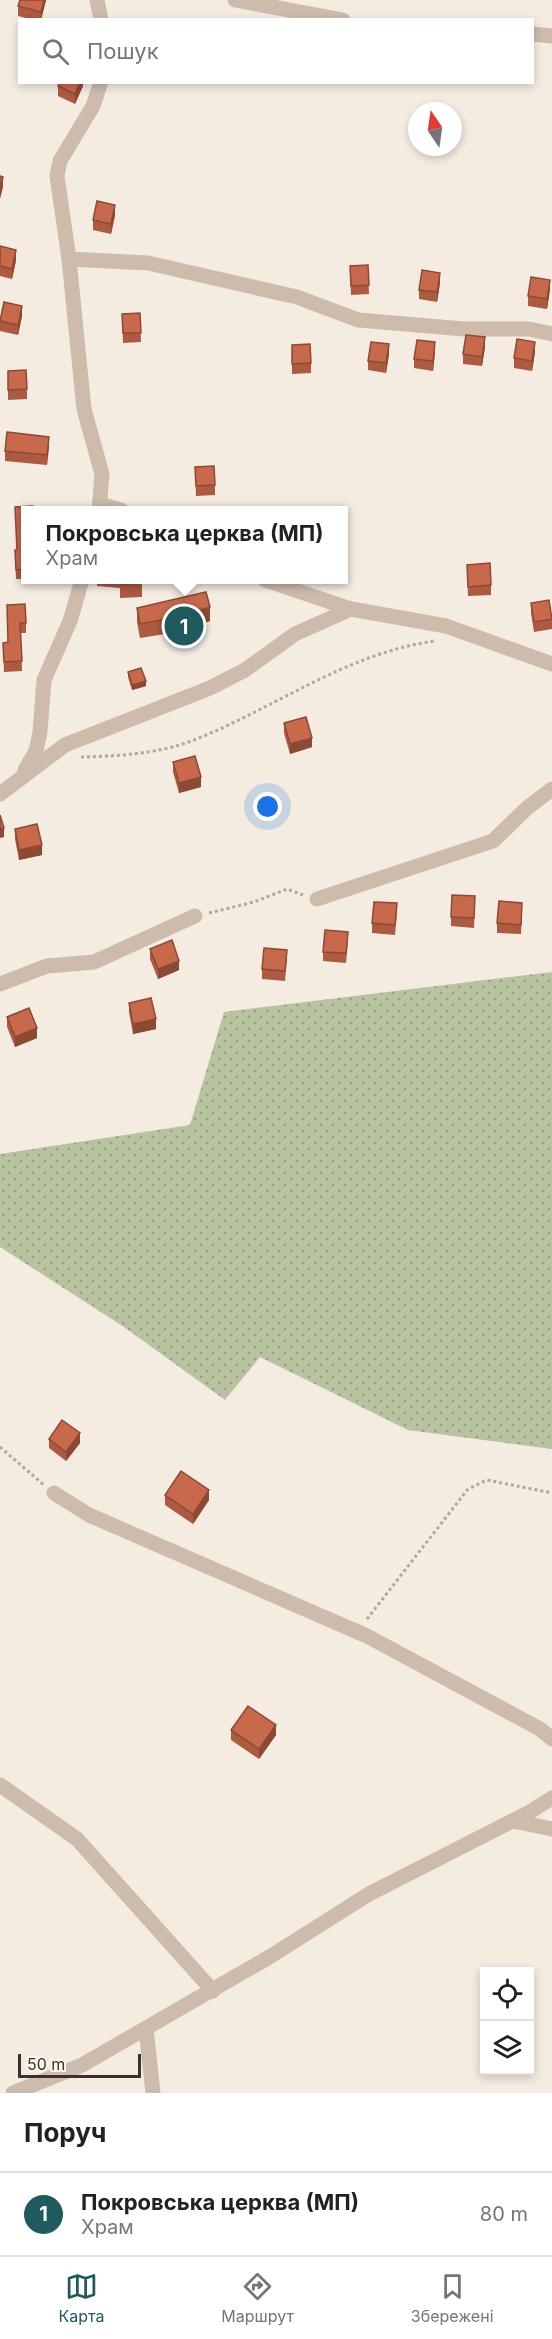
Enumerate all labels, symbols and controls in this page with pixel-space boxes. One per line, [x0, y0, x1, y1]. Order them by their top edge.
search box [18, 18, 534, 84]
icon: search [39, 35, 72, 68]
text: Пошук [87, 38, 159, 64]
north arrow [408, 102, 462, 156]
popup [21, 506, 348, 584]
text: Покровська церква (МП) [46, 520, 323, 546]
text: Храм [46, 546, 98, 570]
pin: 1 [164, 604, 204, 648]
your location [253, 792, 282, 821]
map controls [480, 1967, 534, 2075]
button: locate [480, 1967, 534, 2021]
button: layers [480, 2021, 534, 2075]
scale bar [18, 2051, 141, 2078]
text: 50 m [27, 2054, 65, 2074]
text: Поруч [24, 2117, 106, 2148]
text: Покровська церква (МП) [81, 2189, 359, 2215]
text: 1 [39, 2202, 48, 2226]
text: 80 m [480, 2202, 528, 2226]
text: Храм [81, 2215, 134, 2239]
tab: Карта [58, 2270, 104, 2326]
tab: Маршрут [221, 2270, 294, 2326]
tab: Збережені [411, 2270, 494, 2326]

